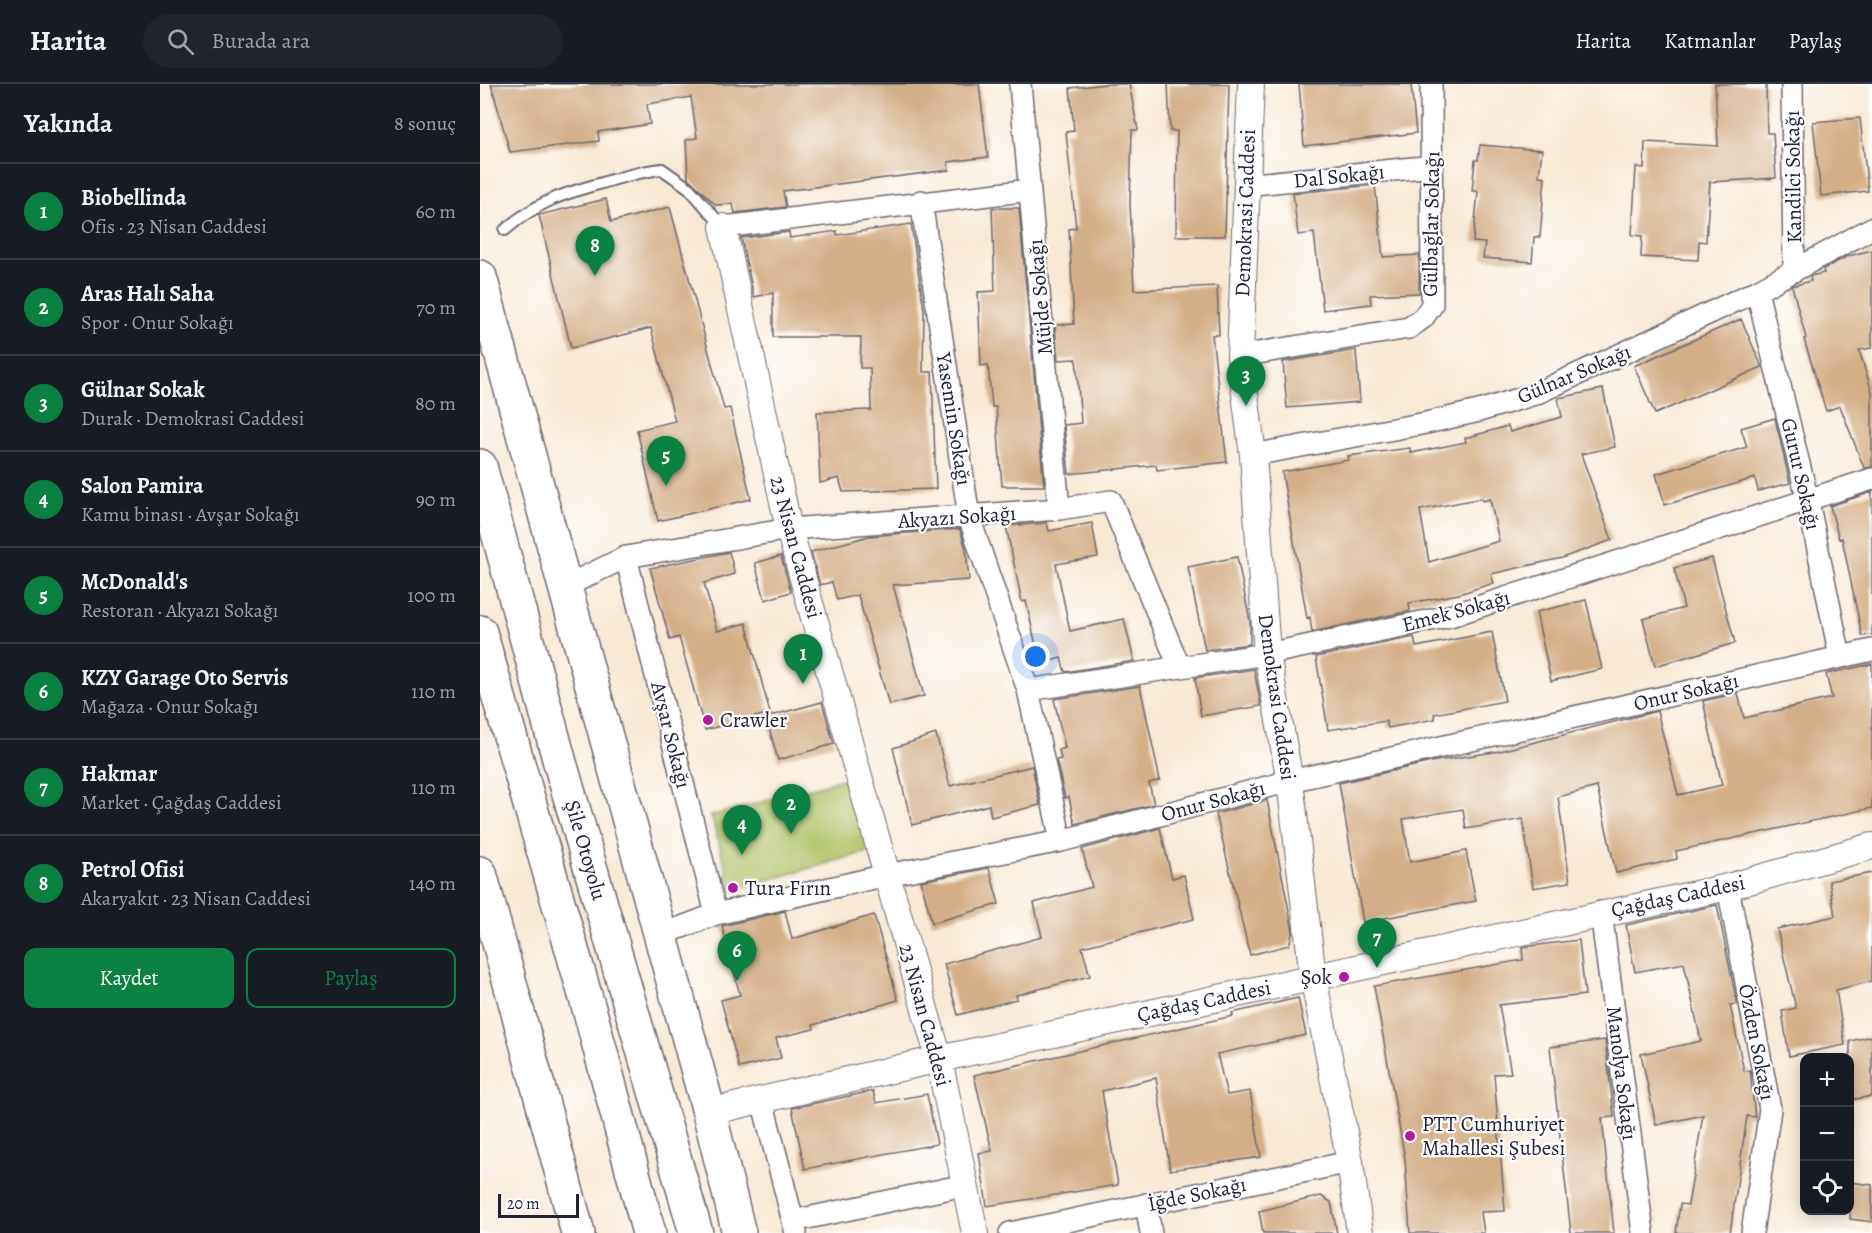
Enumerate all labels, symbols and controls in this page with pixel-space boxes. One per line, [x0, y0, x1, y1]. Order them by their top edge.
search box [143, 14, 563, 68]
text: Harita [30, 22, 107, 60]
icon: search [164, 25, 197, 58]
text: Burada ara [212, 26, 310, 56]
text: Harita [1575, 27, 1631, 55]
text: Katmanlar [1664, 27, 1756, 55]
text: Paylaş [1789, 27, 1842, 55]
text: Yakında [24, 106, 113, 141]
text: 8 sonuç [394, 110, 456, 137]
street label: Kandilci Sokağı [1778, 110, 1808, 244]
street label: Demokrasi Caddesi [1228, 129, 1262, 297]
street label: Gülbağlar Sokağı [1416, 151, 1446, 297]
street label: Dal Sokağı [1292, 157, 1386, 195]
text: Biobellinda [81, 183, 187, 213]
text: 1 [40, 198, 47, 225]
text: 60 m [416, 198, 456, 225]
text: Ofis · 23 Nisan Caddesi [81, 213, 267, 240]
pin: 8 [576, 226, 614, 276]
street label: Müjde Sokağı [1021, 238, 1059, 356]
text: Aras Halı Saha [81, 279, 214, 309]
text: 2 [39, 294, 48, 321]
text: 70 m [416, 294, 456, 321]
text: Spor · Onur Sokağı [81, 309, 234, 336]
street label: Gülnar Sokağı [1513, 337, 1635, 411]
street label: Yasemin Sokağı [930, 350, 978, 488]
pin: 3 [1226, 356, 1266, 406]
text: Gülnar Sokak [81, 375, 205, 405]
text: 3 [39, 390, 48, 417]
text: 80 m [415, 390, 456, 417]
text: Durak · Demokrasi Caddesi [81, 405, 304, 432]
street label: Gurur Sokağı [1775, 415, 1827, 533]
pin: 5 [646, 436, 686, 486]
text: Salon Pamira [81, 471, 204, 501]
street label: 23 Nisan Caddesi [763, 472, 829, 622]
text: 4 [39, 486, 48, 513]
text: 90 m [416, 486, 456, 513]
street label: Akyazı Sokağı [896, 499, 1017, 535]
text: Kamu binası · Avşar Sokağı [81, 501, 300, 528]
text: McDonald's [81, 567, 188, 597]
text: 5 [39, 582, 48, 609]
text: 100 m [407, 582, 456, 609]
street label: Emek Sokağı [1399, 583, 1513, 639]
text: Restoran · Akyazı Sokağı [81, 597, 278, 624]
street label: Demokrasi Caddesi [1251, 612, 1303, 782]
pin: 1 [784, 634, 822, 684]
your location [1021, 642, 1050, 671]
text: KZY Garage Oto Servis [81, 663, 288, 693]
street label: Onur Sokağı [1631, 666, 1741, 718]
text: 6 [39, 678, 48, 705]
text: 110 m [411, 678, 456, 705]
street label: Avşar Sokağı [644, 678, 698, 791]
text: Mağaza · Onur Sokağı [81, 693, 258, 720]
place label: Crawler [720, 706, 787, 734]
marker: Crawler [701, 713, 715, 727]
text: Hakmar [81, 759, 157, 789]
text: 7 [39, 774, 48, 801]
text: 110 m [411, 774, 456, 801]
street label: Onur Sokağı [1158, 774, 1268, 828]
pin: 2 [772, 784, 810, 834]
text: Market · Çağdaş Caddesi [81, 789, 282, 816]
street label: Şile Otoyolu [558, 797, 614, 904]
pin: 4 [722, 806, 762, 855]
text: Petrol Ofisi [81, 855, 184, 885]
street label: Çağdaş Caddesi [1608, 868, 1748, 924]
text: 8 [39, 870, 48, 897]
text: 140 m [409, 870, 456, 897]
place label: Tura Fırın [745, 874, 831, 902]
marker: Tura Fırın [726, 881, 740, 895]
text: Akaryakıt · 23 Nisan Caddesi [81, 885, 311, 912]
pin: 7 [1358, 918, 1396, 968]
pin: 6 [718, 932, 756, 981]
street label: 23 Nisan Caddesi [892, 940, 958, 1090]
button: Kaydet [24, 948, 234, 1008]
button: Paylaş [246, 948, 456, 1008]
place label: Şok [1300, 963, 1333, 991]
marker: Şok [1337, 970, 1351, 984]
street label: Çağdaş Caddesi [1134, 973, 1274, 1029]
street label: Özden Sokağı [1732, 981, 1782, 1103]
street label: Manolya Sokağı [1600, 1004, 1644, 1142]
map controls [1800, 1053, 1854, 1215]
button: + [1800, 1053, 1854, 1107]
button: − [1800, 1107, 1854, 1161]
place label: PTT Cumhuriyet Mahallesi Şubesi [1422, 1110, 1566, 1162]
marker: PTT Cumhuriyet Mahallesi Şubesi [1403, 1129, 1417, 1143]
button: locate [1800, 1161, 1854, 1215]
street label: İğde Sokağı [1145, 1170, 1249, 1218]
scale bar [498, 1191, 579, 1218]
text: 20 m [507, 1193, 540, 1215]

